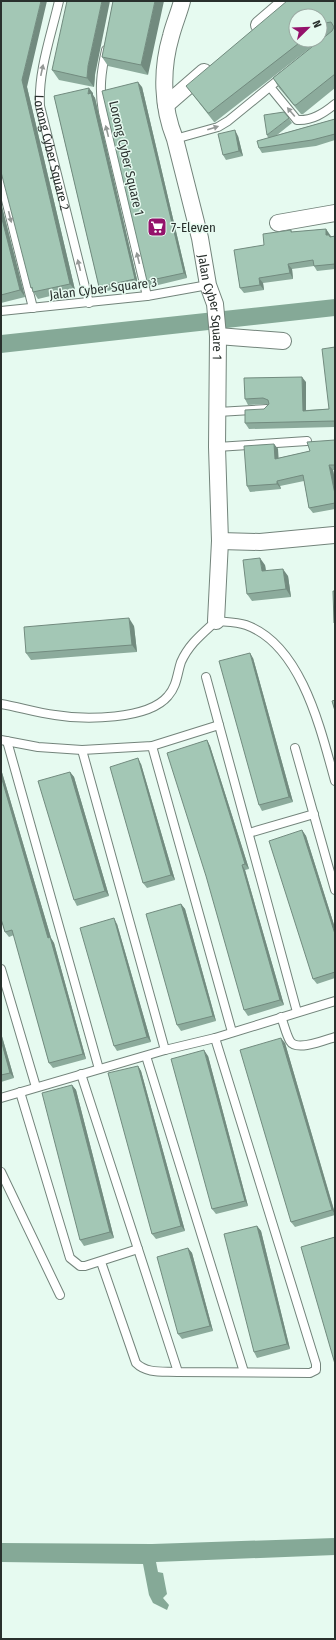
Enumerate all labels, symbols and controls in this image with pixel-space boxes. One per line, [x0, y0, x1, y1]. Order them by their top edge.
north arrow [288, 8, 328, 48]
text: N [309, 19, 324, 30]
one-way arrow [40, 64, 46, 76]
street label: Lorong Cyber Square 2 [32, 95, 73, 212]
street label: Lorong Cyber Square 1 [106, 99, 147, 217]
one-way arrow [286, 106, 295, 117]
one-way arrow [104, 125, 110, 137]
one-way arrow [207, 125, 219, 131]
one-way arrow [8, 211, 14, 224]
supermarket icon: 7-Eleven [146, 216, 168, 238]
place label: 7-Eleven [171, 220, 216, 235]
one-way arrow [134, 251, 140, 264]
street label: Jalan Cyber Square 1 [195, 253, 225, 360]
one-way arrow [76, 259, 82, 271]
street label: Jalan Cyber Square 3 [48, 274, 158, 303]

